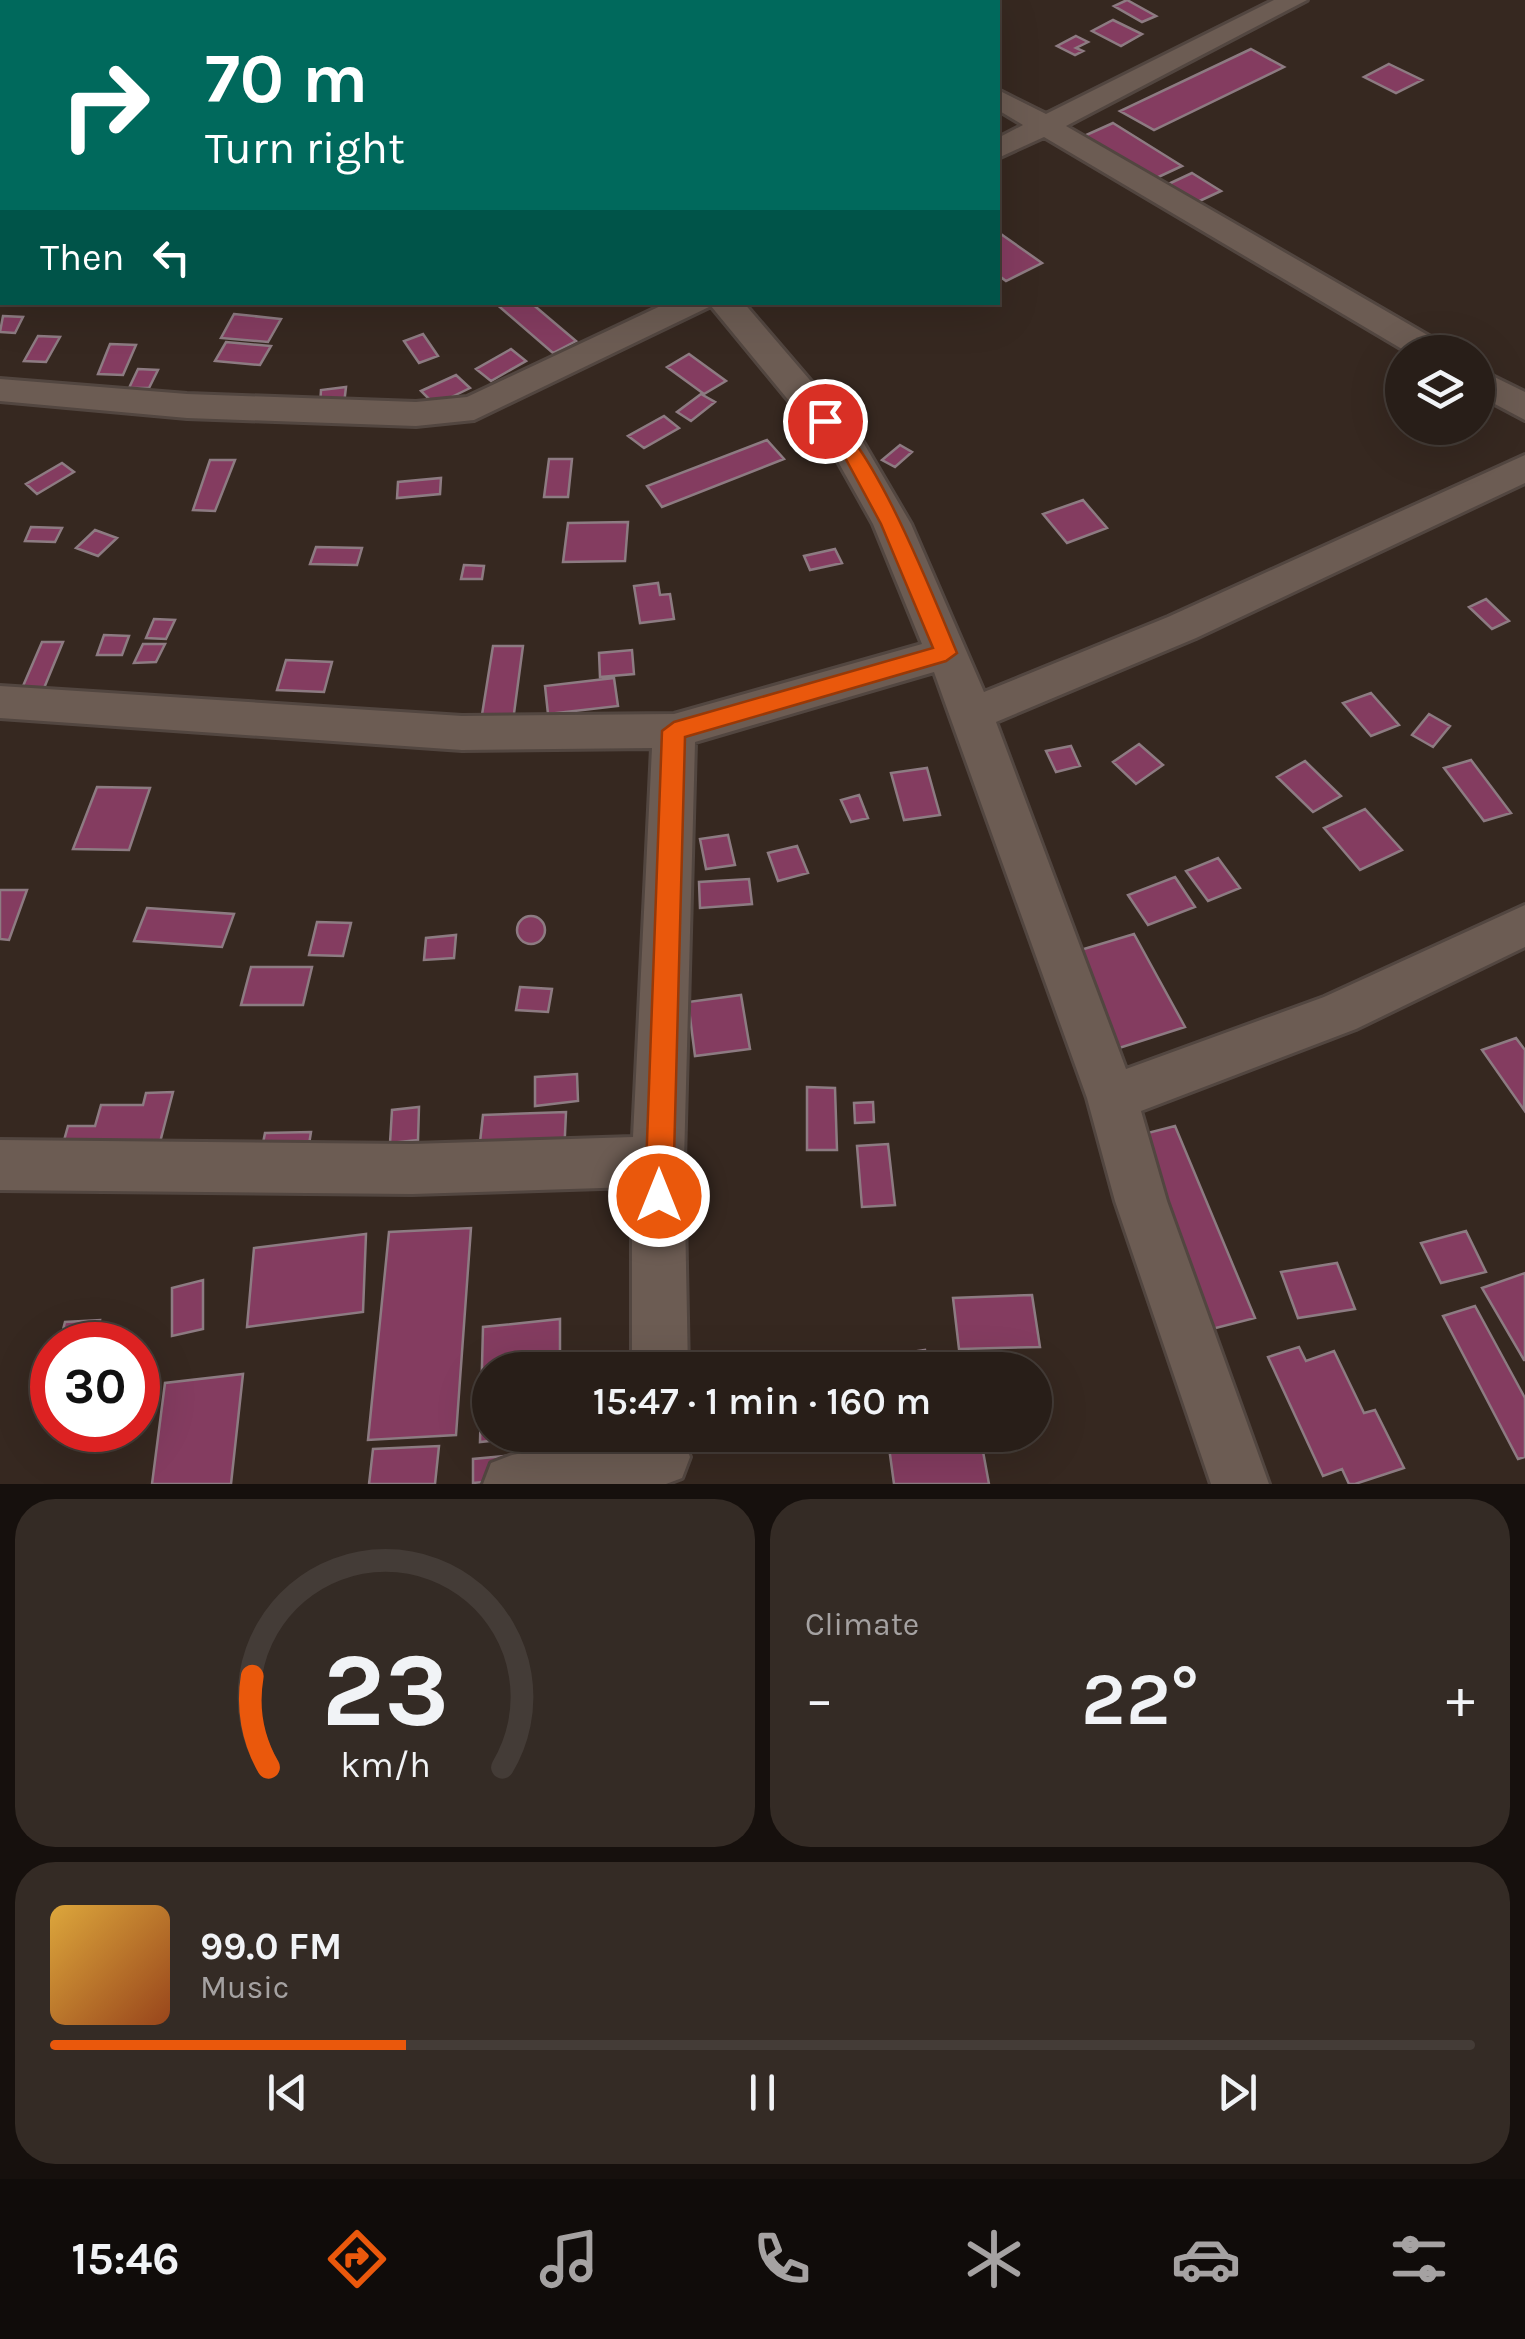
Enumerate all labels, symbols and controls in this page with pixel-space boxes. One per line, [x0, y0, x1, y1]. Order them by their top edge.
text: 70 m [205, 38, 368, 120]
icon: right [40, 40, 170, 170]
text: Turn right [205, 122, 405, 174]
icon: left [144, 230, 199, 285]
text: Then [40, 235, 124, 280]
map controls [1385, 335, 1495, 445]
button: layers [1385, 335, 1495, 445]
pin [783, 379, 868, 464]
icon: arrive [798, 394, 853, 449]
position arrow [607, 1144, 711, 1248]
speed limit sign: 30 [30, 1322, 160, 1452]
text: 15:47 · 1 min · 160 m [593, 1379, 931, 1424]
text: Climate [805, 1606, 919, 1643]
text: 23 [321, 1630, 449, 1751]
text: 22° [1081, 1655, 1199, 1743]
text: − [805, 1667, 834, 1731]
text: + [1446, 1667, 1475, 1731]
text: km/h [340, 1744, 430, 1786]
text: 99.0 FM [200, 1924, 342, 1969]
text: Music [200, 1969, 289, 2006]
icon: previous [260, 2065, 315, 2120]
icon: pause [735, 2065, 790, 2120]
icon: next [1210, 2065, 1265, 2120]
icon: directions [322, 2224, 392, 2294]
icon: music [534, 2224, 604, 2294]
icon: phone [747, 2224, 817, 2294]
icon: climate [959, 2224, 1029, 2294]
icon: car [1171, 2224, 1241, 2294]
icon: filters [1384, 2224, 1454, 2294]
text: 15:46 [71, 2233, 180, 2285]

